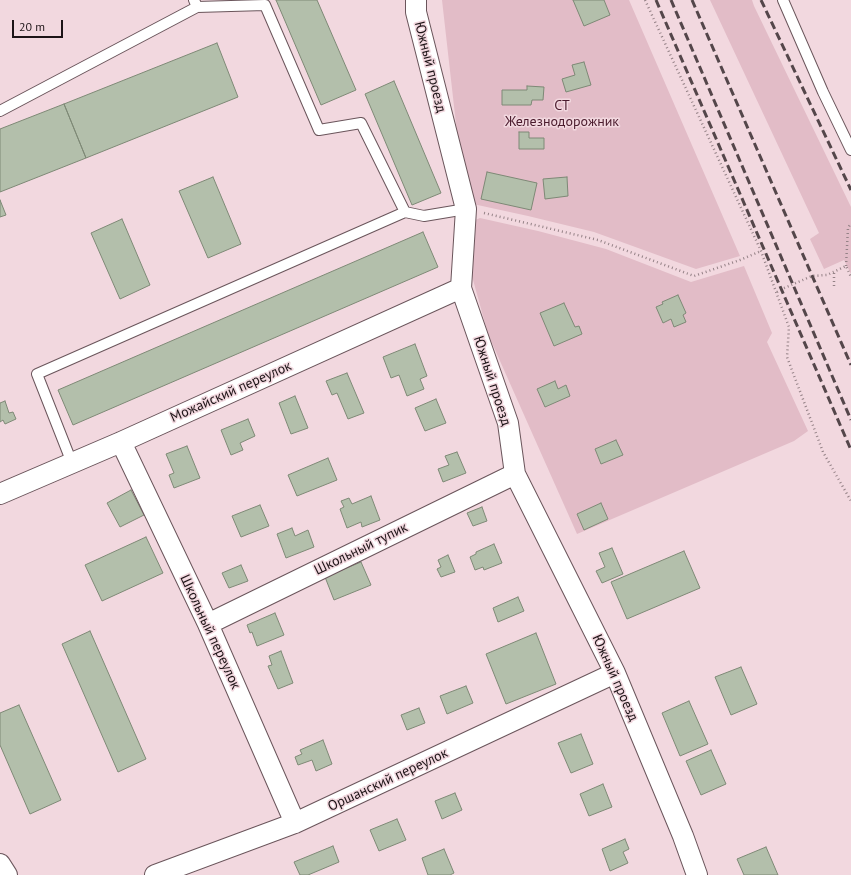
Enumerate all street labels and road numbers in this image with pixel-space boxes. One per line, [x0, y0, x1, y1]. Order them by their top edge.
street label: Южный проезд [411, 20, 449, 114]
street label: Южный проезд [470, 334, 514, 428]
street label: Можайский переулок [168, 358, 294, 426]
street label: Школьный тупик [312, 519, 410, 579]
street label: Школьный переулок [176, 572, 244, 692]
street label: Южный проезд [588, 632, 642, 724]
street label: Оршанский переулок [325, 745, 451, 815]

